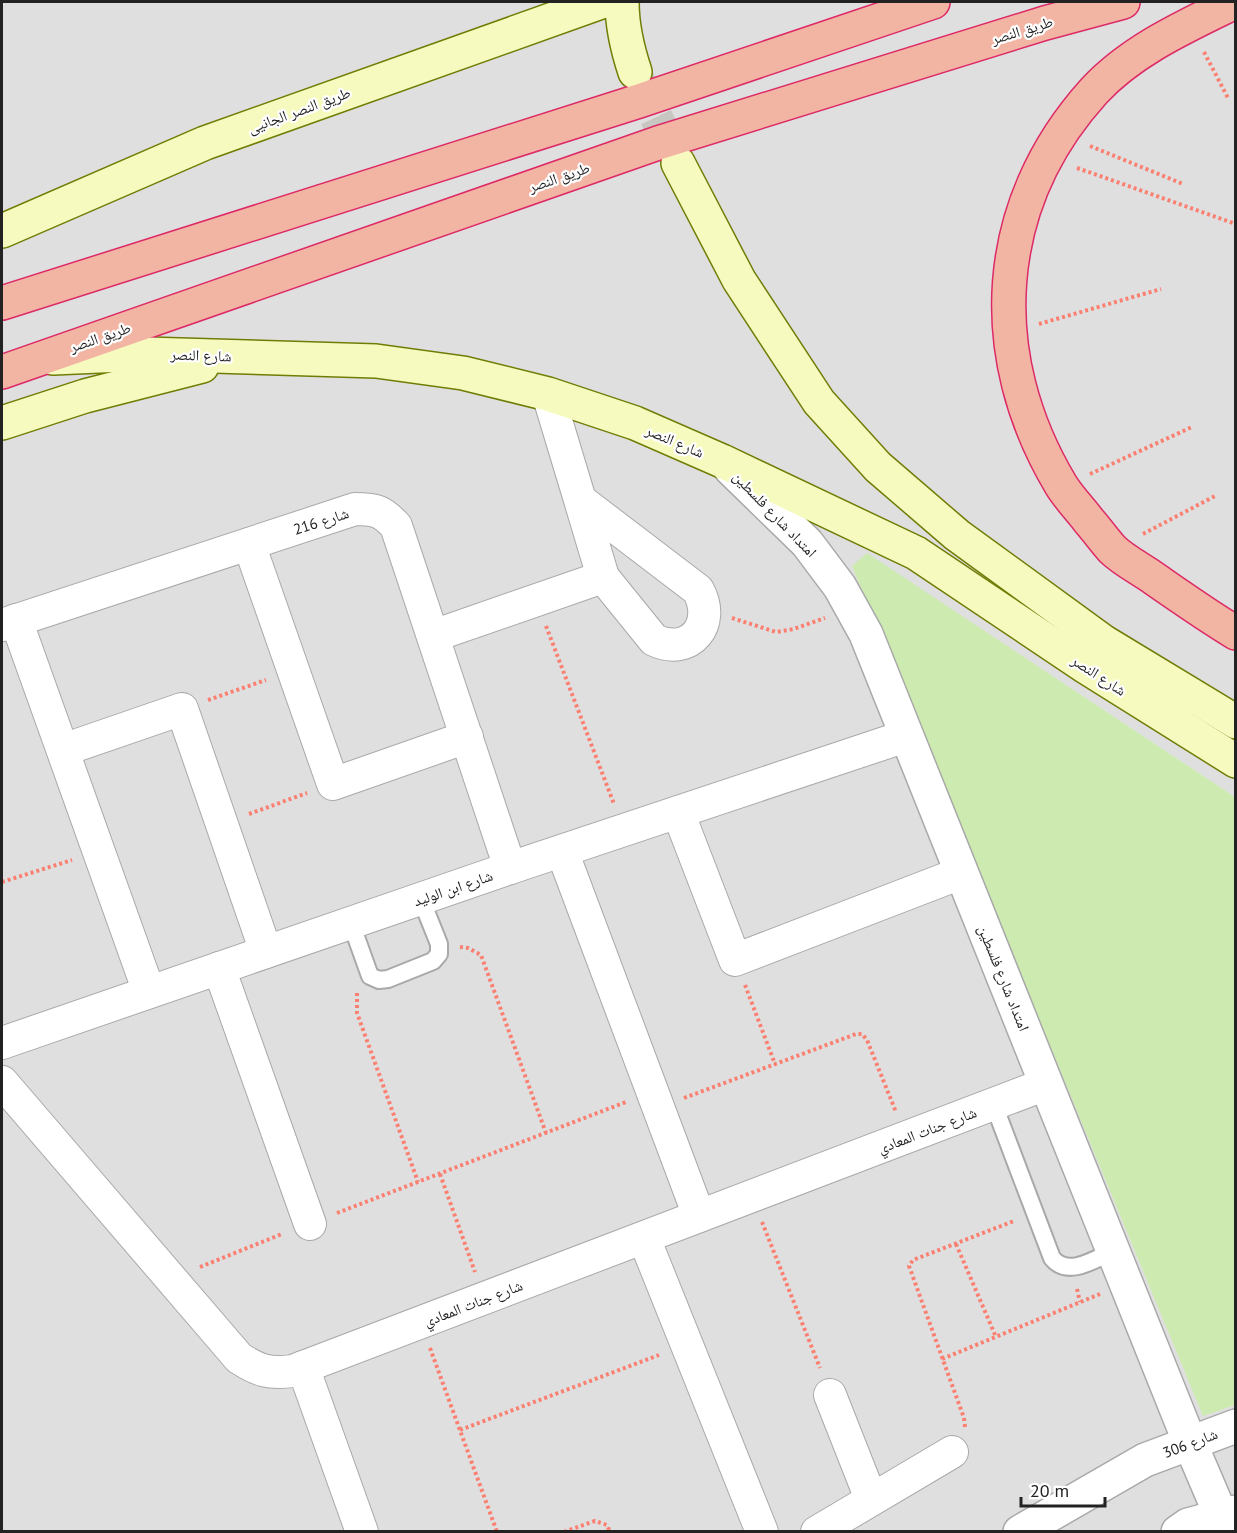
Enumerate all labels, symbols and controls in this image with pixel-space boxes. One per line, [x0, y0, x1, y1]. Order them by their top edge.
street label: طريق النصر [988, 12, 1056, 50]
street label: طريق النصر الجانيى [245, 83, 353, 138]
street label: طريق النصر [525, 158, 593, 198]
street label: طريق النصر [66, 318, 134, 358]
street label: شارع النصر [169, 344, 232, 367]
street label: شارع النصر [642, 420, 707, 463]
street label: امتداد شارع فلسطين [728, 467, 821, 562]
street label: شارع 216 [291, 503, 351, 540]
street label: شارع النصر [1067, 650, 1130, 701]
street label: شارع ابن الوليد [411, 866, 496, 911]
street label: امتداد شارع فلسطين [973, 922, 1034, 1034]
street label: شارع جنات المعادي [875, 1102, 980, 1160]
street label: شارع جنات المعادي [421, 1275, 526, 1333]
street label: شارع 306 [1160, 1424, 1221, 1463]
scale bar [1021, 1470, 1105, 1508]
text: 20 m [1030, 1479, 1069, 1502]

